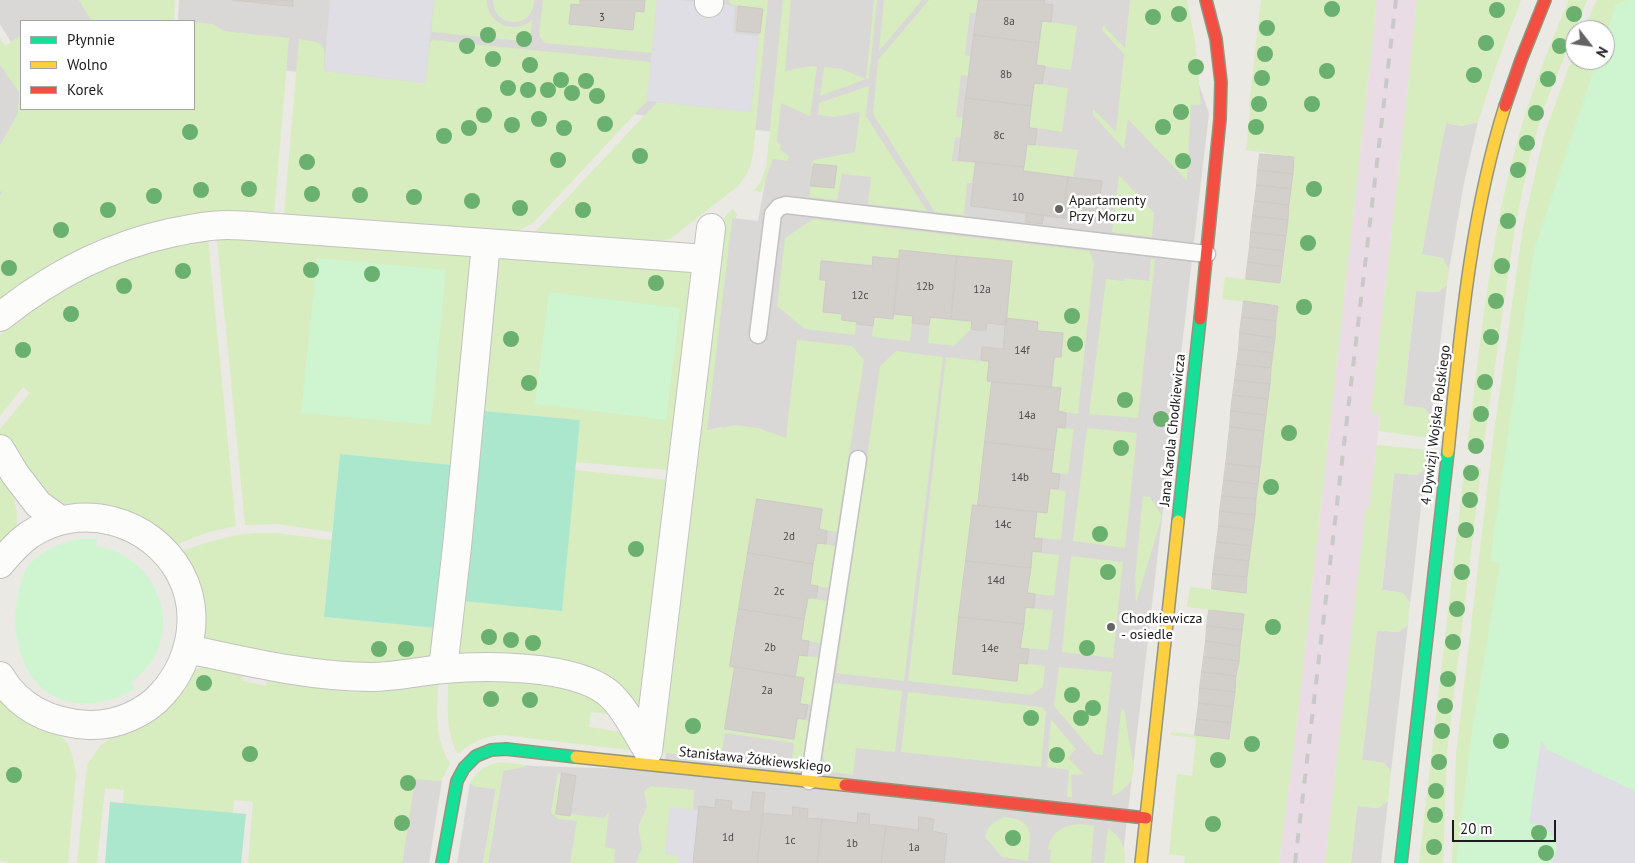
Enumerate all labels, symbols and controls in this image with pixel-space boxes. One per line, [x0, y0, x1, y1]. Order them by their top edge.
house number: 3 [599, 11, 605, 25]
house number: 8a [1003, 15, 1015, 29]
legend [20, 20, 195, 110]
north arrow [1565, 20, 1615, 70]
text: Płynnie [67, 30, 115, 49]
text: N [1592, 44, 1612, 60]
text: Wolno [67, 55, 107, 74]
house number: 8b [1000, 68, 1012, 82]
text: Korek [67, 80, 103, 99]
house number: 8c [994, 129, 1004, 143]
house number: 10 [1012, 191, 1024, 205]
place label: Apartamenty Przy Morzu [1069, 193, 1146, 226]
marker: Apartamenty Przy Morzu [1053, 203, 1065, 215]
house number: 12b [916, 280, 934, 294]
house number: 12a [973, 283, 991, 297]
house number: 12c [852, 289, 868, 303]
house number: 14f [1014, 344, 1030, 358]
street label: 4 Dywizji Wojska Polskiego [1418, 344, 1454, 506]
street label: Jana Karola Chodkiewicza [1157, 353, 1189, 507]
house number: 14a [1018, 409, 1036, 423]
house number: 14b [1011, 471, 1029, 485]
house number: 14c [995, 518, 1011, 532]
house number: 2d [783, 530, 795, 544]
house number: 14d [987, 574, 1005, 588]
house number: 2c [774, 585, 784, 599]
place label: Chodkiewicza - osiedle [1121, 611, 1202, 644]
marker: Chodkiewicza - osiedle [1105, 621, 1117, 633]
house number: 2b [764, 641, 776, 655]
house number: 14e [981, 642, 999, 656]
house number: 2a [761, 684, 773, 698]
street label: Stanisława Żółkiewskiego [678, 744, 832, 776]
scale bar [1455, 810, 1559, 842]
text: 20 m [1460, 819, 1493, 838]
house number: 1d [722, 831, 734, 845]
house number: 1c [785, 834, 795, 848]
house number: 1b [846, 837, 858, 851]
house number: 1a [908, 841, 920, 855]

